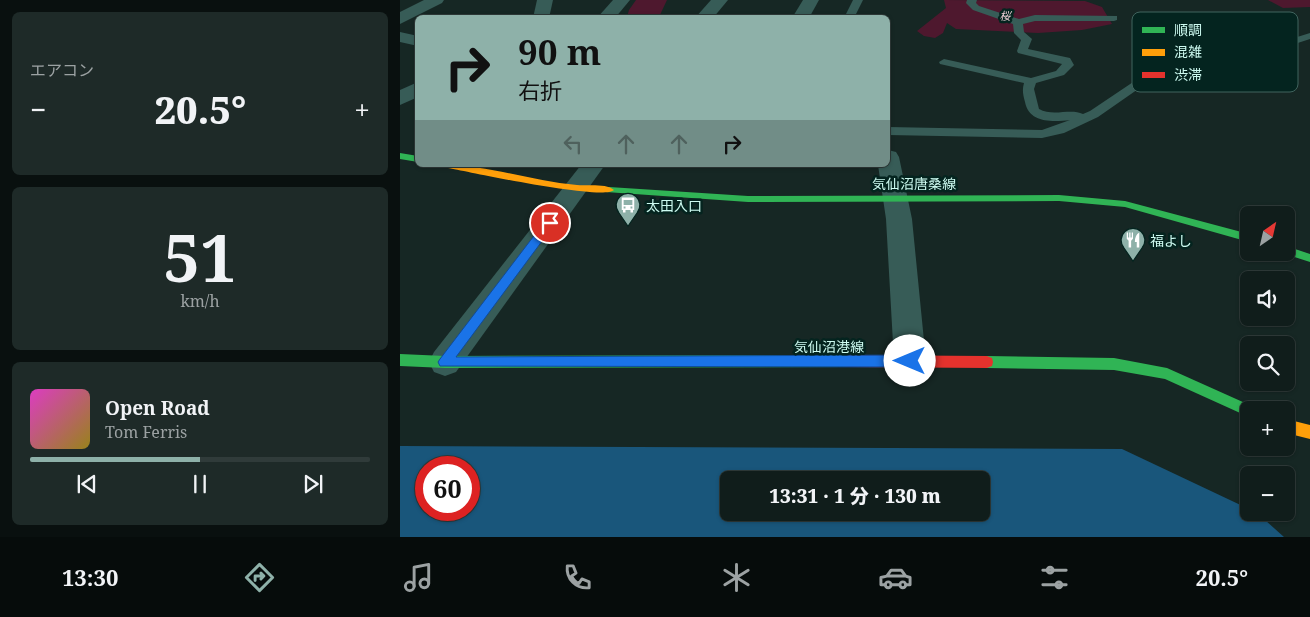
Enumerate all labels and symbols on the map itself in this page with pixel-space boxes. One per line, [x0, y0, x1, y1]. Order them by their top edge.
park label: 桜 [1000, 8, 1013, 23]
legend [1132, 12, 1298, 92]
text: 順調 [1174, 20, 1202, 39]
text: 混雑 [1174, 42, 1202, 61]
text: 渋滞 [1174, 65, 1202, 84]
street label: 気仙沼唐桑線 [872, 174, 956, 193]
bus stop icon: 太田入口 [615, 192, 641, 226]
place label: 太田入口 [646, 196, 702, 215]
pin [529, 202, 571, 244]
north arrow [1240, 206, 1295, 261]
restaurant icon: 福よし [1120, 227, 1146, 261]
place label: 福よし [1150, 231, 1192, 250]
position arrow [883, 334, 935, 386]
street label: 気仙沼港線 [794, 337, 864, 356]
speed limit sign: 60 [415, 456, 480, 521]

